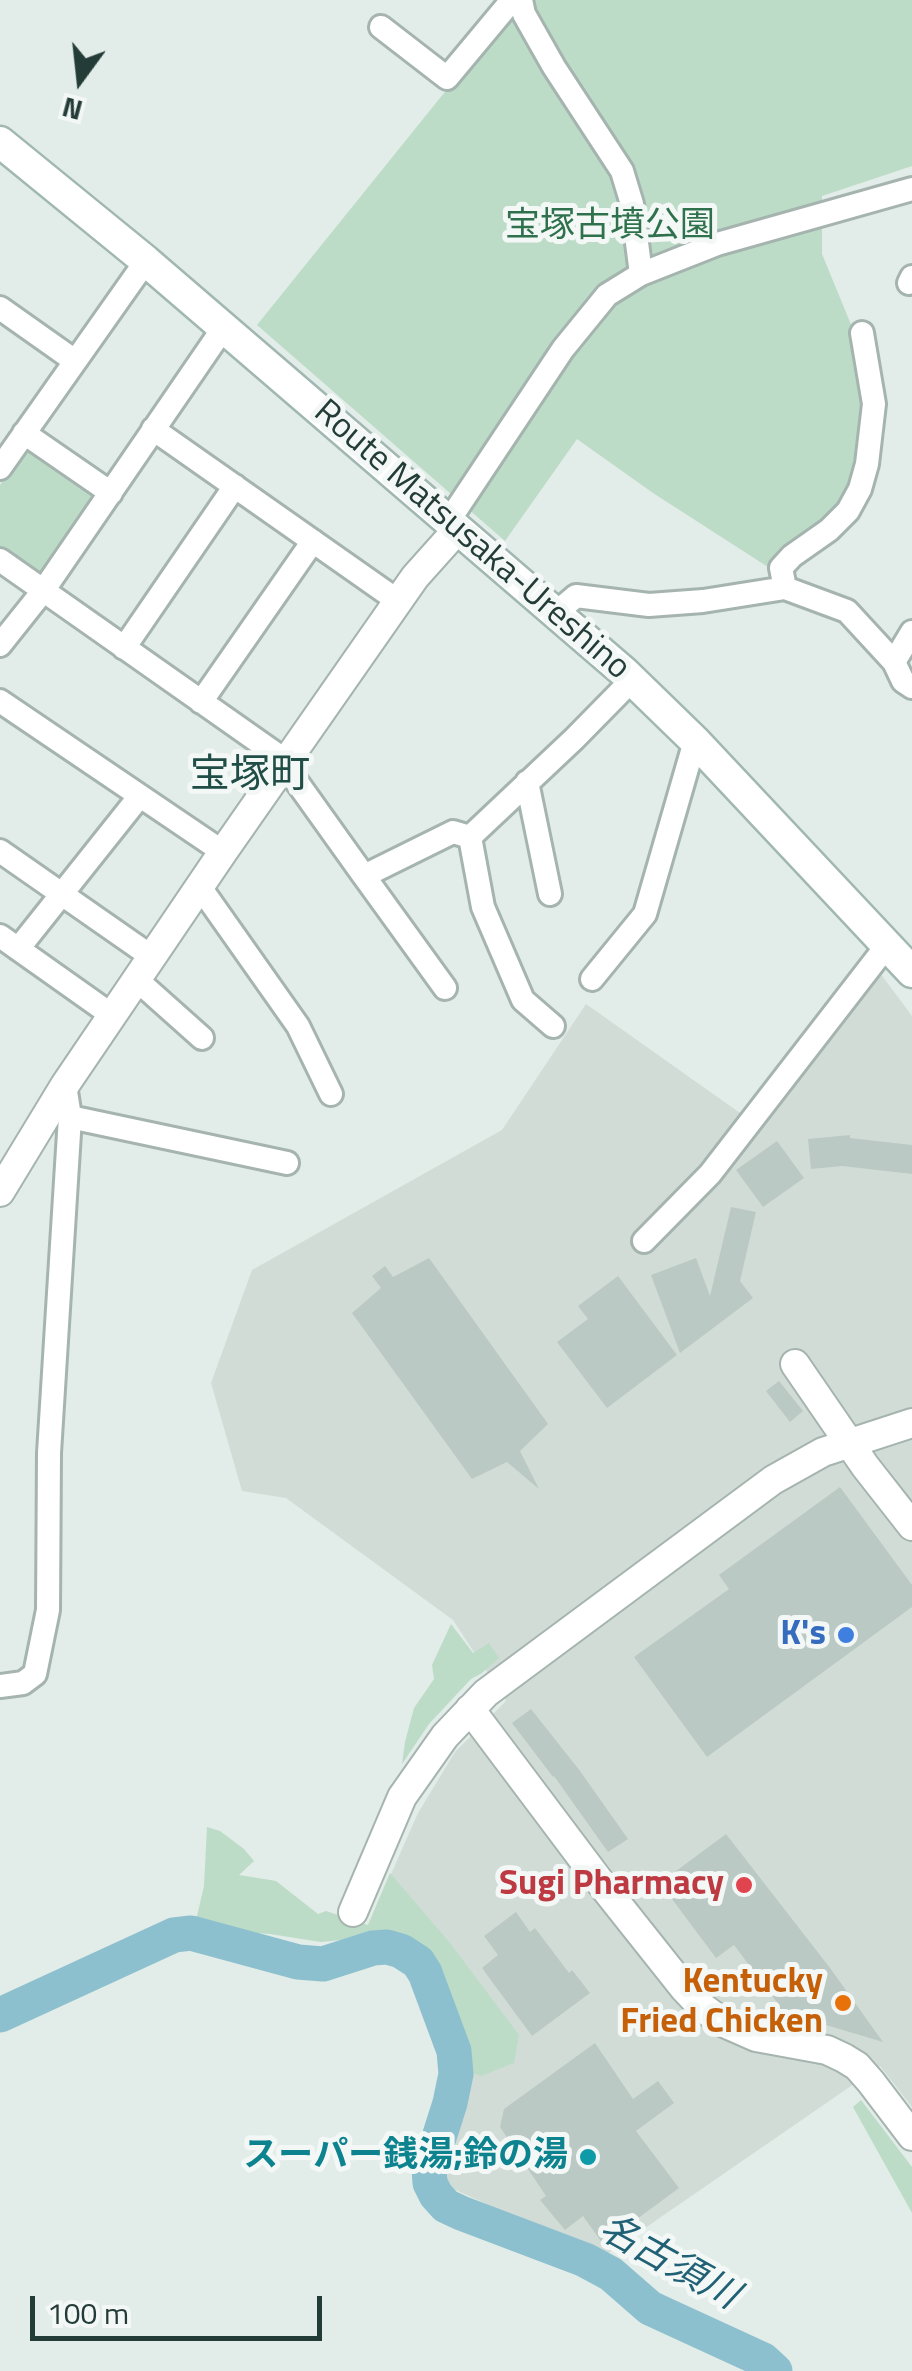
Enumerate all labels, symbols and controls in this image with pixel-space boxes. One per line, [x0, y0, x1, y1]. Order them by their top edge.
north arrow [30, 30, 130, 130]
text: N [57, 86, 87, 133]
park label: 宝塚古墳公園 [505, 206, 715, 248]
street label: Route Matsusaka-Ureshino [304, 392, 638, 690]
district label: 宝塚町 [190, 753, 310, 801]
place label: K's [780, 1614, 826, 1656]
marker: K's [835, 1624, 857, 1646]
place label: Sugi Pharmacy [499, 1864, 724, 1906]
marker: Sugi Pharmacy [733, 1874, 755, 1896]
place label: Kentucky Fried Chicken [620, 1962, 823, 2044]
marker: Kentucky Fried Chicken [832, 1992, 854, 2014]
place label: スーパー銭湯;鈴の湯 [243, 2136, 568, 2178]
marker: スーパー銭湯;鈴の湯 [577, 2146, 599, 2168]
water label: 名古須川 [590, 2207, 746, 2321]
scale bar [35, 2276, 328, 2338]
text: 100 m [47, 2290, 129, 2336]

